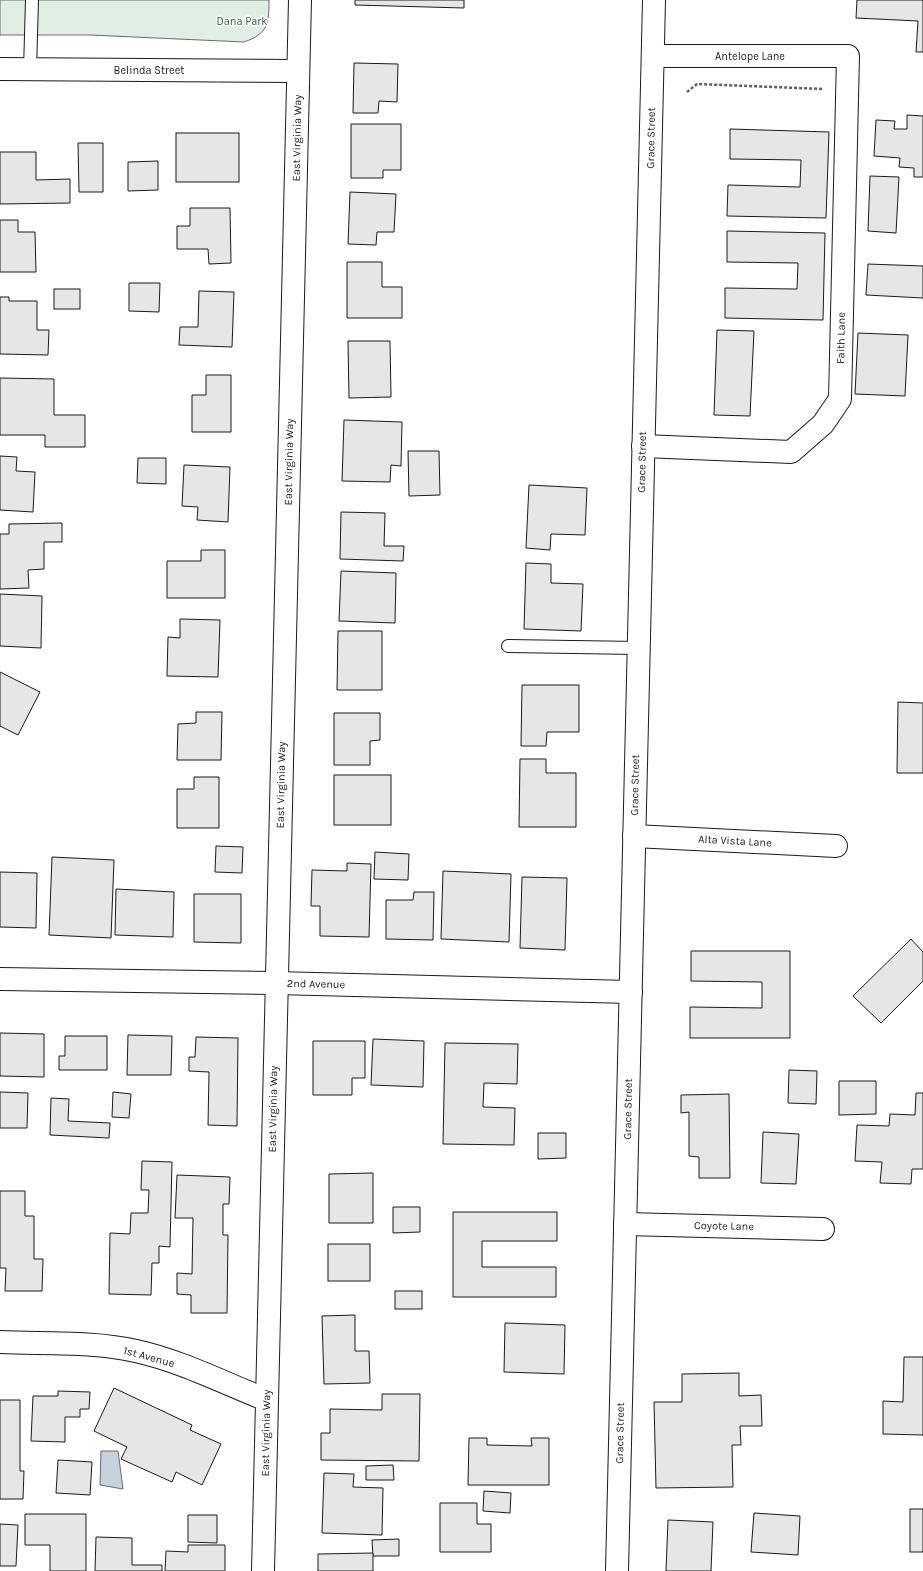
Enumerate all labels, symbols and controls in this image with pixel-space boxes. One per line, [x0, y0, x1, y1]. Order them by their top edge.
park label: Dana Park [217, 15, 267, 28]
street label: Antelope Lane [715, 50, 785, 63]
street label: Belinda Street [114, 64, 184, 77]
street label: East Virginia Way [290, 95, 304, 181]
street label: Grace Street [644, 107, 658, 169]
street label: Faith Lane [834, 312, 848, 364]
street label: East Virginia Way [282, 419, 296, 505]
street label: Grace Street [635, 431, 649, 493]
street label: East Virginia Way [274, 742, 288, 828]
street label: Grace Street [628, 754, 642, 816]
street label: Alta Vista Lane [698, 833, 773, 849]
street label: 2nd Avenue [287, 977, 346, 991]
street label: East Virginia Way [266, 1066, 280, 1152]
street label: Grace Street [621, 1078, 635, 1140]
street label: Coyote Lane [694, 1219, 754, 1233]
street label: 1st Avenue [122, 1344, 176, 1370]
street label: East Virginia Way [259, 1390, 273, 1476]
street label: Grace Street [613, 1402, 627, 1464]

